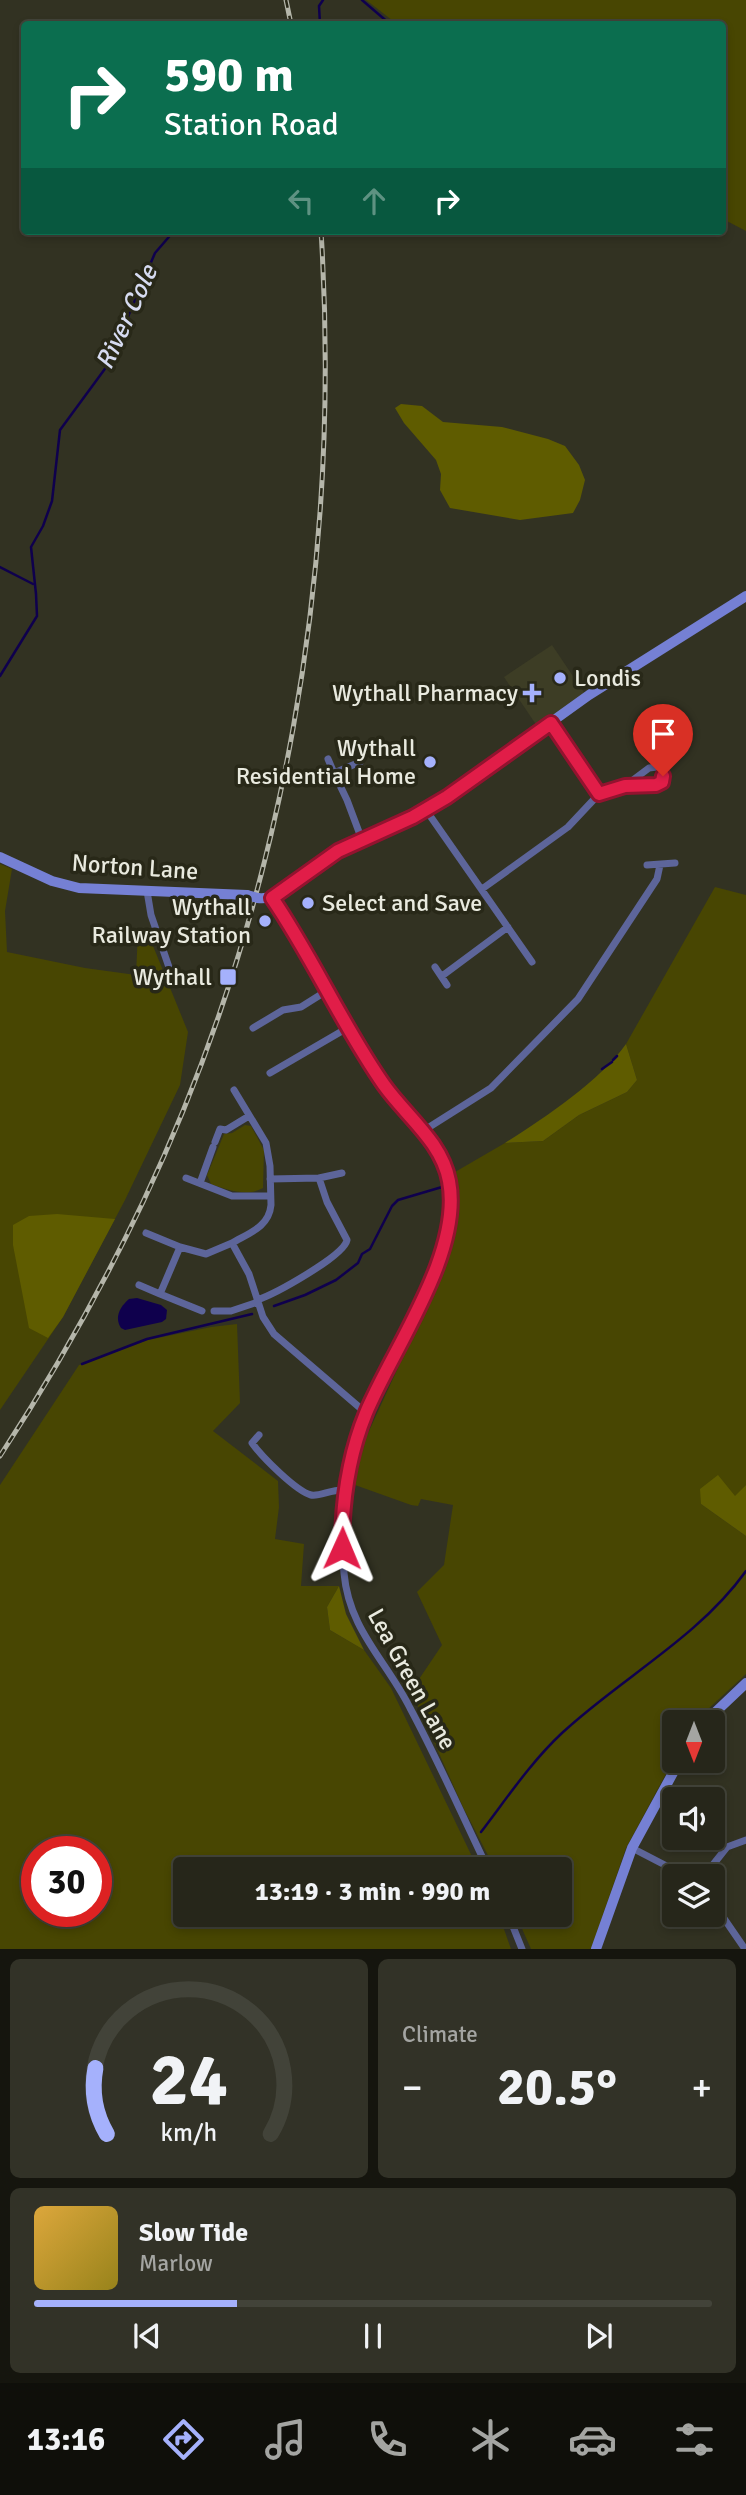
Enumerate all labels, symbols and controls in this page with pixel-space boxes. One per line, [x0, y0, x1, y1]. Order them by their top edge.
text: 590 m [164, 45, 294, 105]
icon: right [49, 49, 140, 140]
text: Station Road [164, 105, 339, 144]
icon: left [282, 182, 320, 220]
icon: ahead [355, 182, 393, 220]
icon: right [428, 182, 466, 220]
water label: River Cole [89, 258, 166, 375]
place label: Londis [574, 663, 641, 693]
marker: Londis [552, 670, 568, 686]
place label: Wythall Pharmacy [332, 678, 518, 708]
marker: Wythall Pharmacy [524, 685, 540, 701]
pin [633, 704, 693, 776]
icon: arrive [644, 715, 682, 753]
place label: Wythall Residential Home [236, 733, 416, 791]
marker: Wythall Residential Home [422, 754, 438, 770]
street label: Norton Lane [71, 848, 199, 886]
place label: Select and Save [322, 888, 482, 918]
place label: Wythall Railway Station [91, 892, 251, 950]
marker: Select and Save [300, 895, 316, 911]
marker: Wythall Railway Station [257, 913, 273, 929]
place label: Wythall [133, 962, 212, 992]
marker: Wythall [218, 967, 238, 987]
position arrow [305, 1511, 379, 1585]
street label: Lea Green Lane [361, 1603, 463, 1755]
north arrow [662, 1710, 724, 1773]
map controls [662, 1710, 725, 1927]
button: sound [662, 1787, 725, 1850]
speed limit sign: 30 [21, 1836, 112, 1927]
button: layers [662, 1864, 725, 1927]
text: 13:19 · 3 min · 990 m [255, 1876, 490, 1908]
text: Climate [402, 2020, 478, 2049]
text: 24 [150, 2037, 228, 2126]
text: 20.5° [497, 2055, 617, 2119]
text: − [402, 2064, 423, 2111]
text: + [691, 2064, 712, 2111]
text: km/h [161, 2117, 217, 2148]
text: Slow Tide [139, 2217, 248, 2249]
text: Marlow [139, 2249, 213, 2278]
icon: previous [128, 2317, 166, 2355]
icon: pause [354, 2317, 392, 2355]
icon: next [580, 2317, 618, 2355]
icon: directions [159, 2415, 208, 2464]
icon: music [261, 2415, 310, 2464]
icon: phone [363, 2415, 412, 2464]
icon: climate [466, 2415, 515, 2464]
icon: car [568, 2415, 617, 2464]
icon: filters [670, 2415, 719, 2464]
text: 13:16 [27, 2420, 105, 2459]

